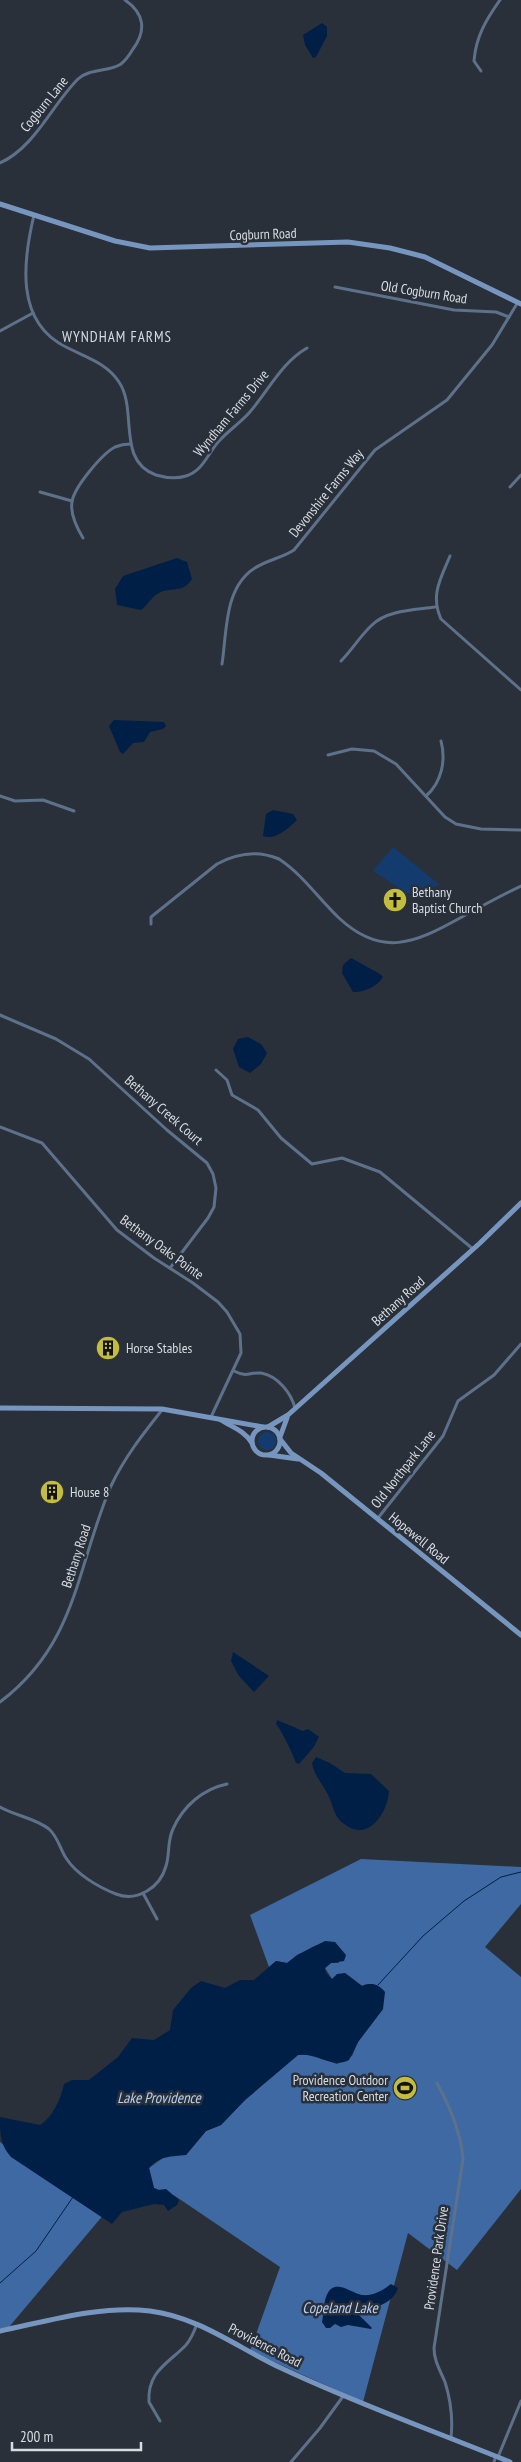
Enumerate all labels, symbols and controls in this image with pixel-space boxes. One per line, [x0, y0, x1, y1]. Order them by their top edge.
street label: Cogburn Lane [16, 72, 72, 135]
street label: Cogburn Road [229, 224, 297, 244]
street label: Old Cogburn Road [380, 276, 468, 308]
district label: WYNDHAM FARMS [62, 327, 172, 346]
street label: Wyndham Farms Drive [189, 366, 273, 460]
street label: Devonshire Farms Way [285, 445, 368, 541]
place label: Bethany Baptist Church [412, 883, 482, 917]
church icon: Bethany Baptist Church [382, 887, 408, 913]
street label: Bethany Creek Court [121, 1071, 207, 1149]
street label: Bethany Oaks Pointe [117, 1211, 208, 1284]
street label: Bethany Road [368, 1272, 428, 1330]
building icon: Horse Stables [95, 1335, 121, 1361]
place label: Horse Stables [126, 1339, 192, 1357]
street label: Old Northpark Lane [367, 1426, 439, 1512]
building icon: House 8 [39, 1479, 65, 1505]
place label: House 8 [70, 1483, 109, 1501]
street label: Hopewell Road [385, 1508, 453, 1568]
street label: Bethany Road [57, 1522, 95, 1590]
place label: Providence Outdoor Recreation Center [293, 2071, 388, 2105]
sports icon: Providence Outdoor Recreation Center [392, 2075, 418, 2101]
water label: Lake Providence [117, 2088, 202, 2107]
street label: Providence Park Drive [420, 2205, 452, 2311]
water label: Copeland Lake [302, 2298, 378, 2317]
street label: Providence Road [225, 2319, 305, 2371]
scale bar [12, 2420, 141, 2452]
text: 200 m [20, 2427, 53, 2446]

